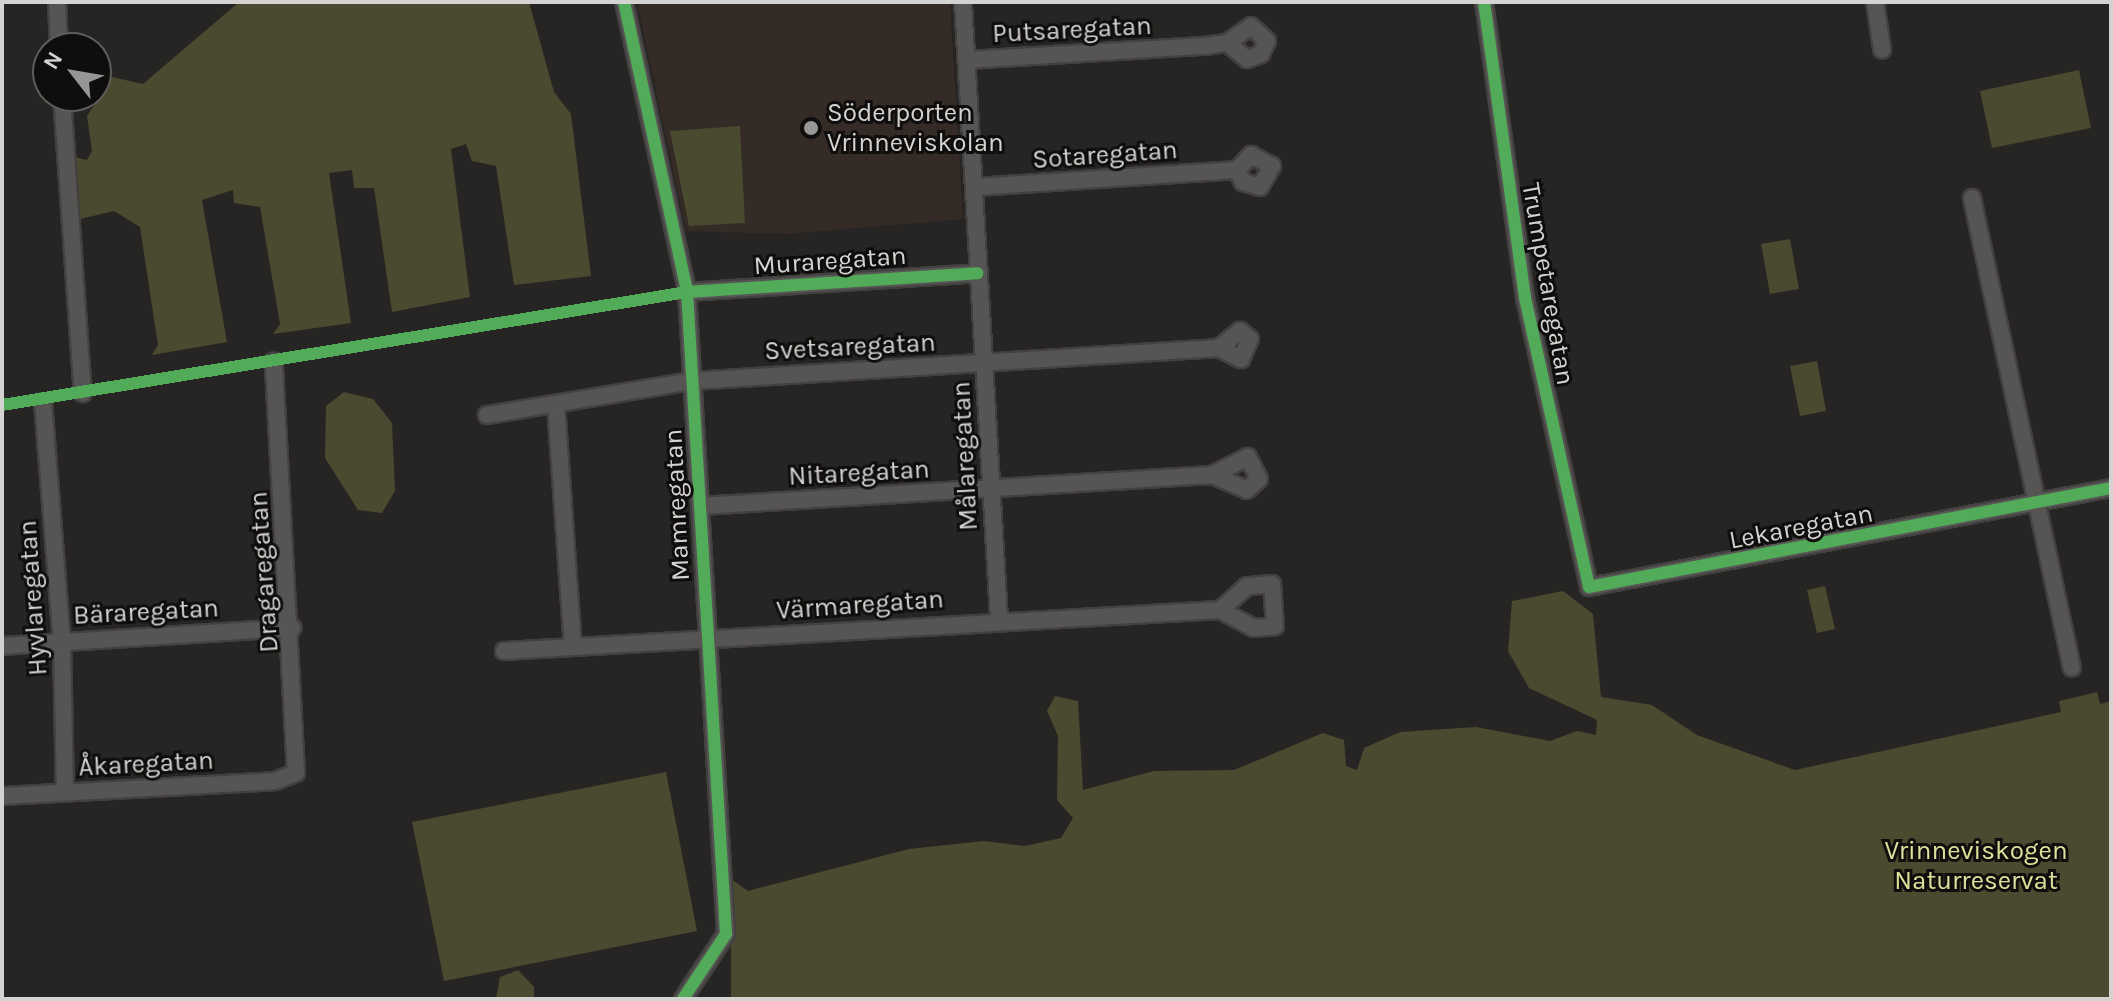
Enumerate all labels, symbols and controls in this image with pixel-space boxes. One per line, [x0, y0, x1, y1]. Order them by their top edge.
street label: Putsaregatan [992, 10, 1152, 50]
north arrow [32, 32, 112, 112]
text: N [38, 47, 68, 74]
place label: Söderporten Vrinneviskolan [827, 97, 1004, 158]
marker: Söderporten Vrinneviskolan [802, 119, 820, 137]
street label: Sotaregatan [1031, 134, 1179, 176]
street label: Trumpetaregatan [1515, 180, 1581, 388]
street label: Muraregatan [753, 240, 907, 282]
street label: Svetsaregatan [764, 327, 936, 367]
street label: Målaregatan [946, 381, 984, 531]
street label: Mamregatan [657, 428, 697, 582]
street label: Nitaregatan [788, 454, 930, 492]
street label: Dragaregatan [243, 490, 285, 654]
street label: Lekaregatan [1726, 498, 1876, 556]
street label: Hyvlaregatan [12, 519, 54, 677]
street label: Värmaregatan [775, 584, 945, 626]
street label: Bäraregatan [72, 593, 220, 631]
street label: Åkaregatan [78, 745, 214, 783]
park label: Vrinneviskogen Naturreservat [1884, 835, 2068, 896]

